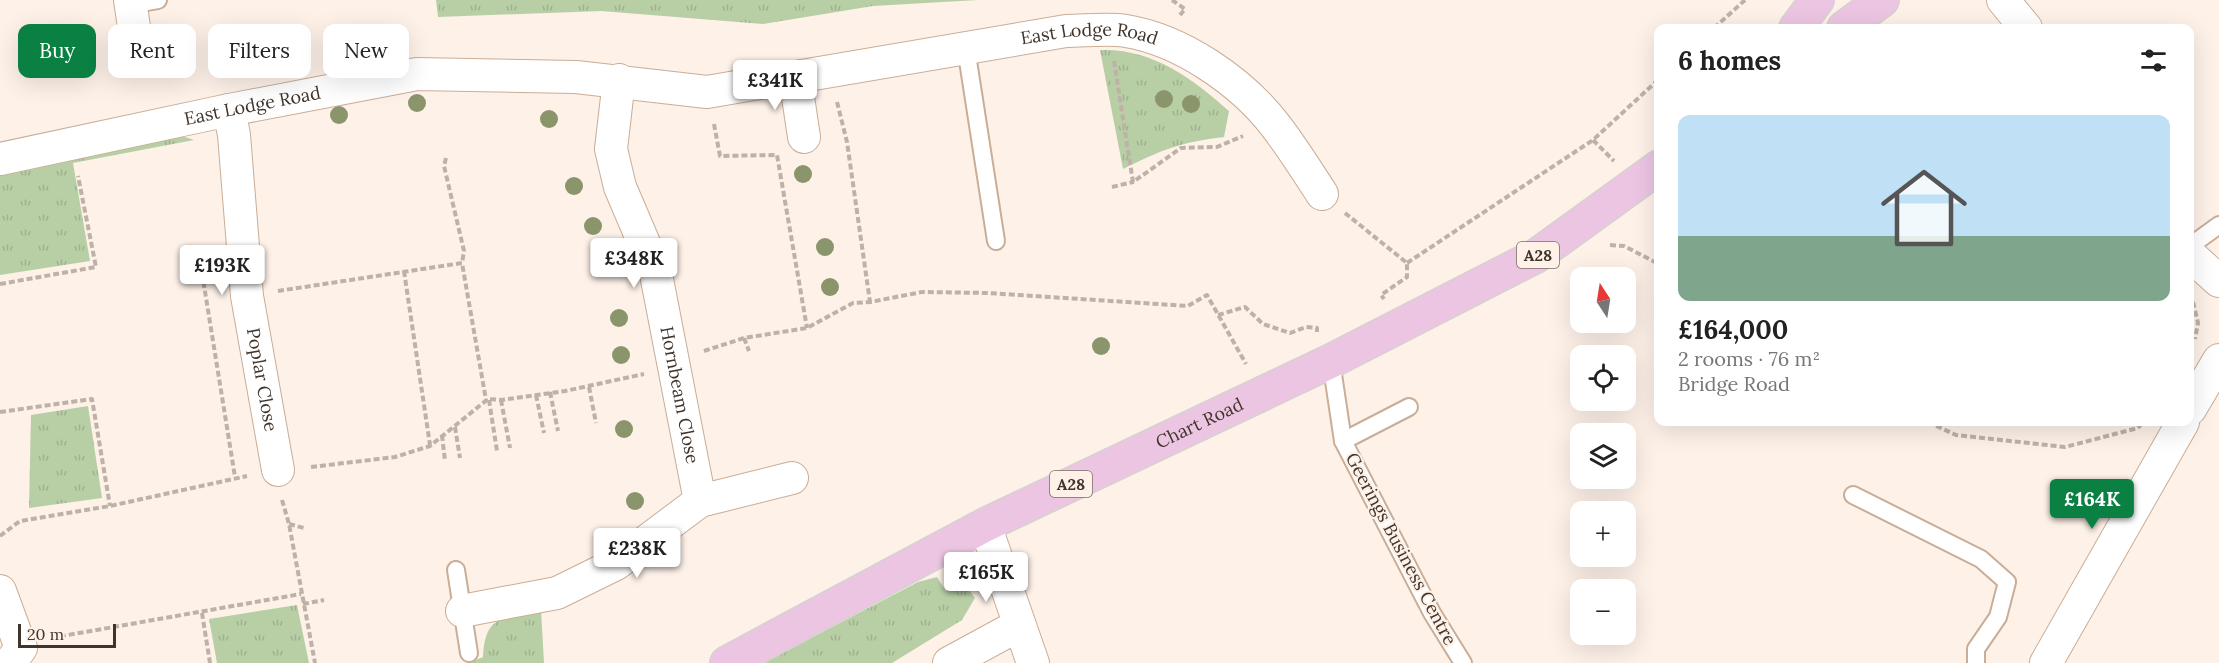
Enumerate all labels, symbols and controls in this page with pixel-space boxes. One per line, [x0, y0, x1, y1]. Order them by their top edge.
street label: East Lodge Road [1019, 18, 1161, 50]
chip: Buy [18, 24, 96, 78]
chip: Rent [108, 24, 196, 78]
chip: Filters [208, 24, 311, 78]
chip: New [323, 24, 409, 78]
text: 6 homes [1678, 44, 1781, 77]
icon: filters [2137, 44, 2170, 77]
pin: £341K [733, 60, 817, 111]
text: £341K [747, 67, 803, 92]
street label: East Lodge Road [182, 81, 323, 130]
icon: home [1870, 154, 1978, 262]
pin: £348K [592, 238, 676, 289]
road number: A28 [1517, 242, 1559, 268]
pin: £193K [180, 245, 264, 296]
text: £348K [604, 245, 664, 270]
text: £193K [194, 252, 250, 277]
north arrow [1570, 267, 1636, 333]
map controls [1570, 267, 1636, 645]
text: £164,000 [1678, 313, 1788, 346]
street label: Hornbeam Close [655, 324, 705, 466]
street label: Poplar Close [242, 326, 283, 433]
button: locate [1570, 345, 1636, 411]
text: 2 rooms · 76 m² [1678, 346, 1820, 371]
text: Bridge Road [1678, 371, 1790, 396]
street label: Chart Road [1152, 392, 1247, 453]
button: layers [1570, 423, 1636, 489]
street label: Geerings Business Centre [1341, 449, 1462, 649]
road number: A28 [1050, 471, 1092, 497]
pin: £164K [2050, 479, 2134, 530]
text: £164K [2064, 486, 2120, 511]
button: + [1570, 501, 1636, 567]
pin: £238K [595, 528, 679, 579]
text: £238K [608, 535, 667, 560]
pin: £165K [944, 552, 1028, 603]
text: £165K [958, 559, 1014, 584]
button: − [1570, 579, 1636, 645]
scale bar [18, 621, 116, 648]
text: 20 m [27, 624, 64, 644]

